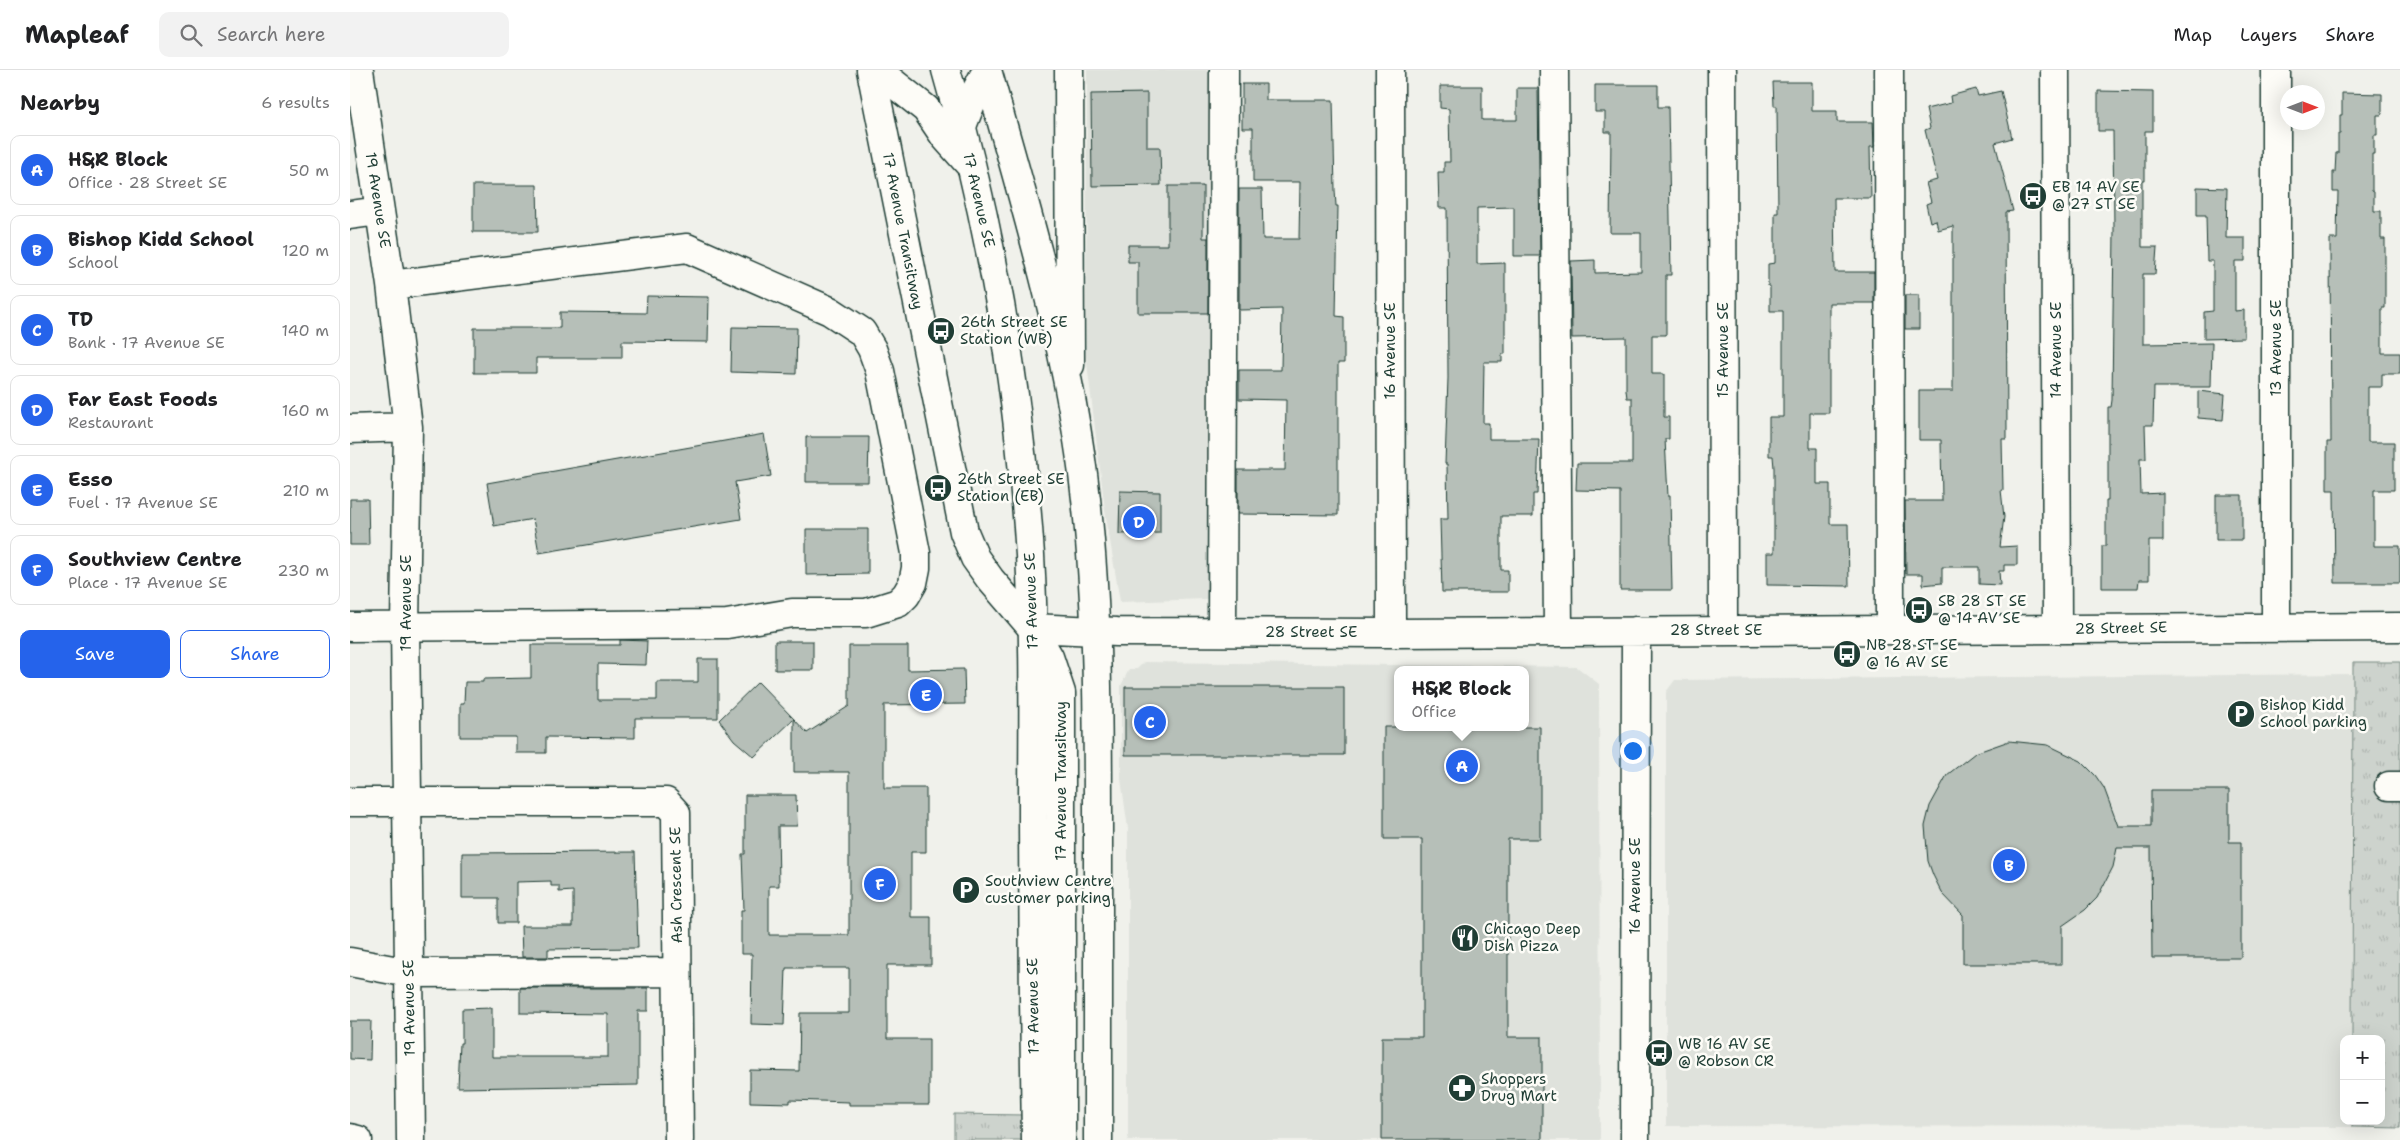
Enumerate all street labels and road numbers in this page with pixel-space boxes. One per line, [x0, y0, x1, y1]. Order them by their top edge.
street label: 19 Avenue SE [361, 151, 395, 249]
street label: 17 Avenue Transitway [878, 151, 928, 311]
street label: 17 Avenue SE [958, 151, 1000, 249]
street label: 13 Avenue SE [2266, 300, 2286, 396]
street label: 16 Avenue SE [1380, 302, 1400, 400]
street label: 15 Avenue SE [1713, 302, 1733, 398]
street label: 14 Avenue SE [2046, 302, 2066, 398]
street label: 17 Avenue SE [1019, 552, 1043, 650]
street label: 19 Avenue SE [396, 555, 416, 652]
street label: 28 Street SE [2075, 617, 2167, 639]
street label: 28 Street SE [1670, 620, 1762, 640]
street label: 28 Street SE [1265, 622, 1357, 642]
street label: 17 Avenue Transitway [1051, 701, 1071, 861]
street label: Ash Crescent SE [665, 826, 687, 944]
street label: 16 Avenue SE [1625, 837, 1645, 935]
street label: 17 Avenue SE [1022, 957, 1044, 1055]
street label: 19 Avenue SE [398, 959, 420, 1057]

